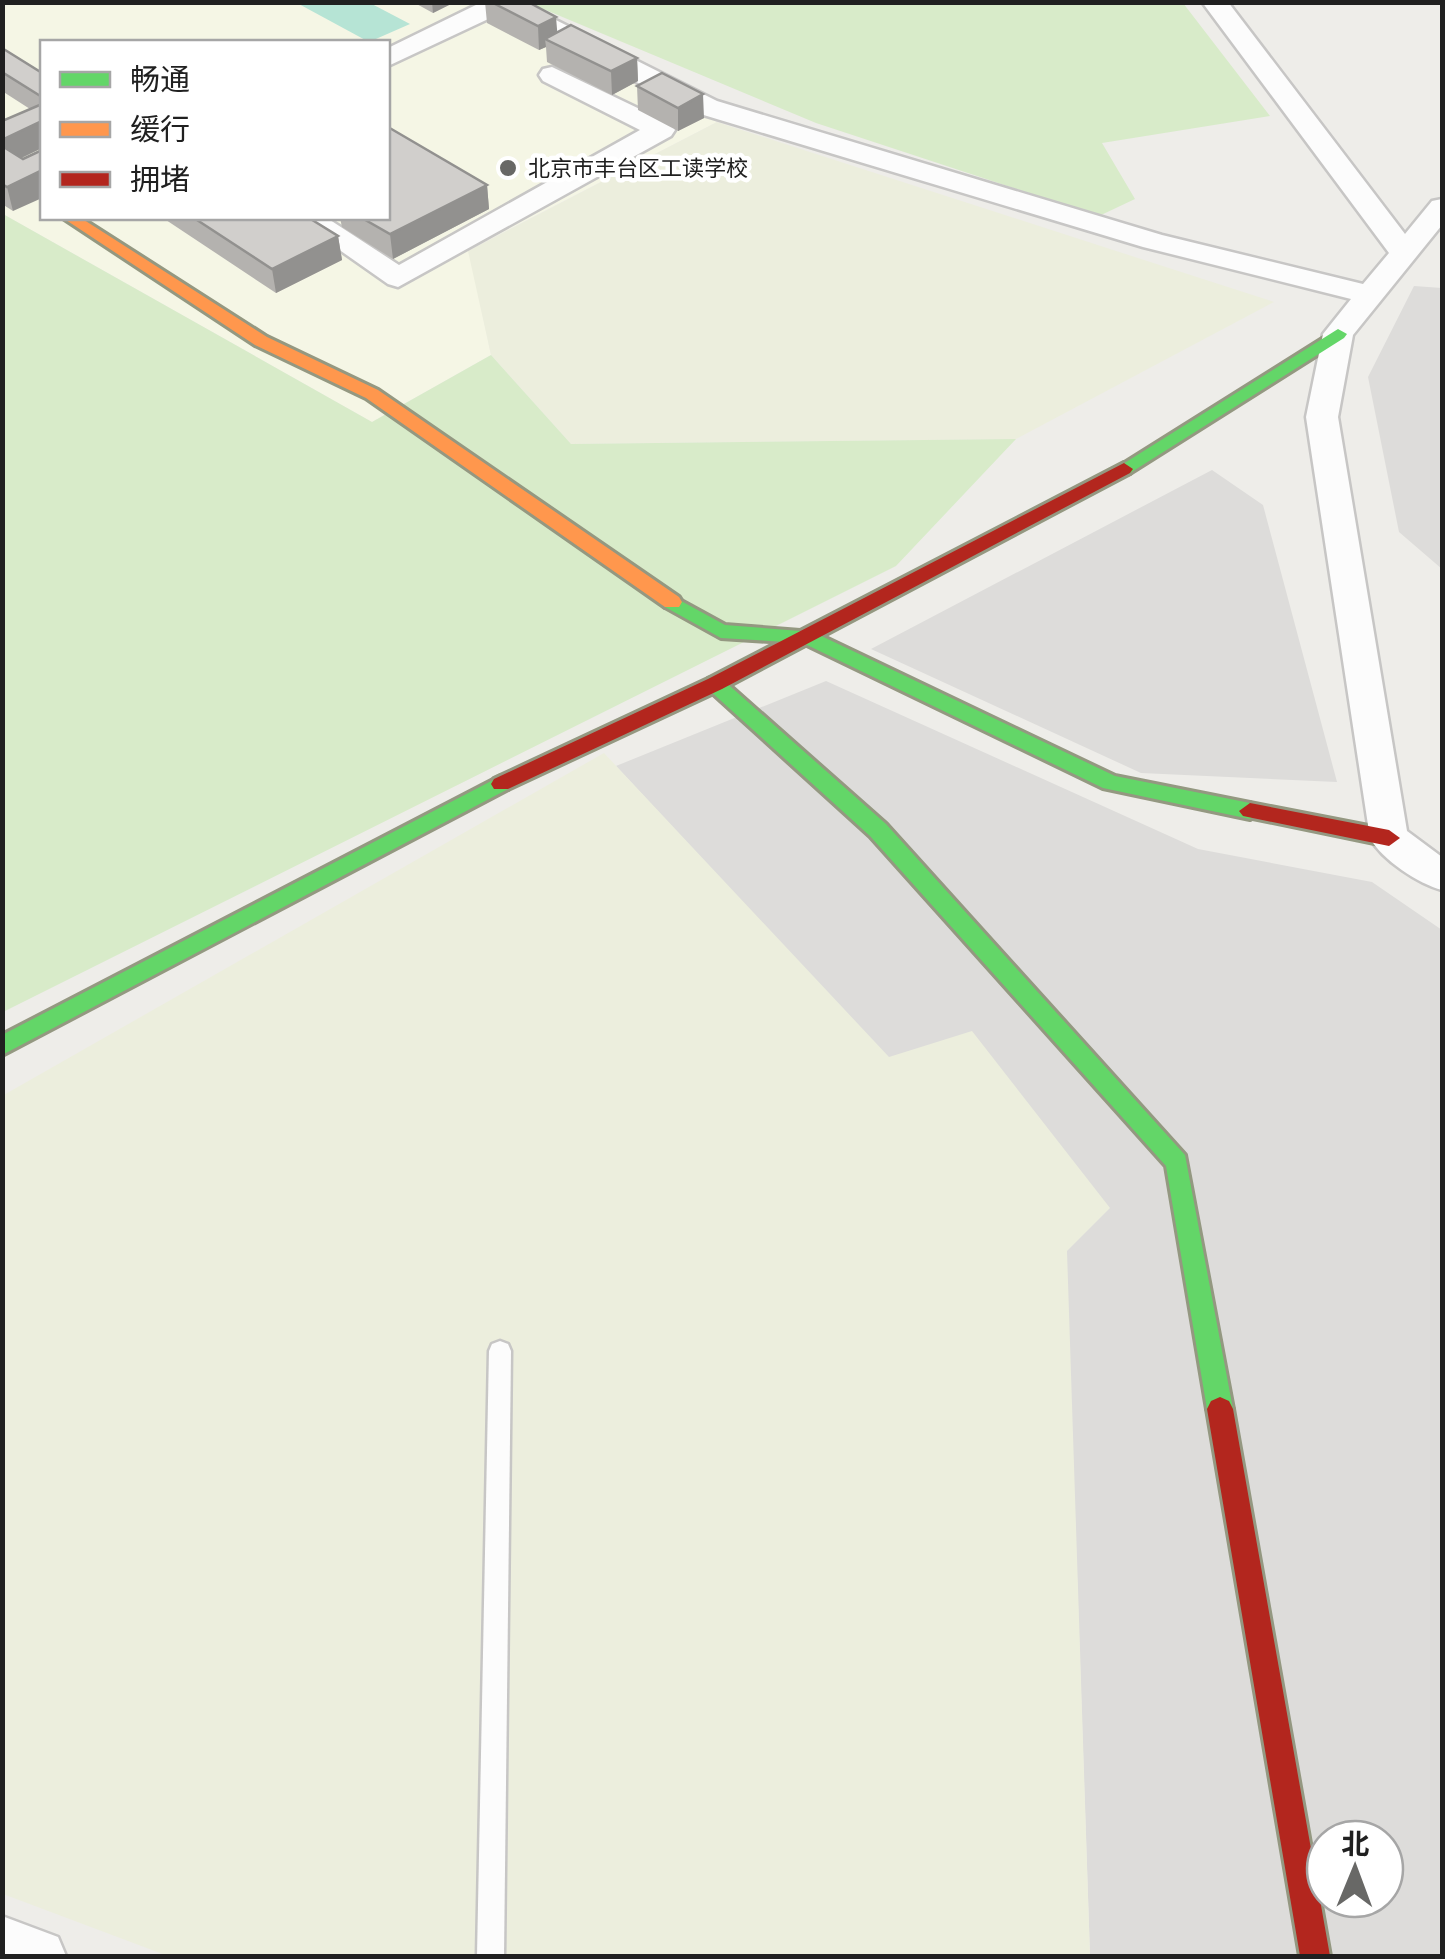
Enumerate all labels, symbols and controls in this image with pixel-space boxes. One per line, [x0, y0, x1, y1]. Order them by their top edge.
legend [40, 40, 390, 220]
text: 畅通 [130, 62, 190, 97]
text: 缓行 [130, 112, 190, 147]
place label: 北京市丰台区工读学校 [528, 156, 748, 181]
marker: 北京市丰台区工读学校 [497, 157, 519, 179]
text: 拥堵 [130, 162, 190, 197]
north arrow [1305, 1819, 1405, 1919]
text: 北 [1341, 1828, 1370, 1861]

